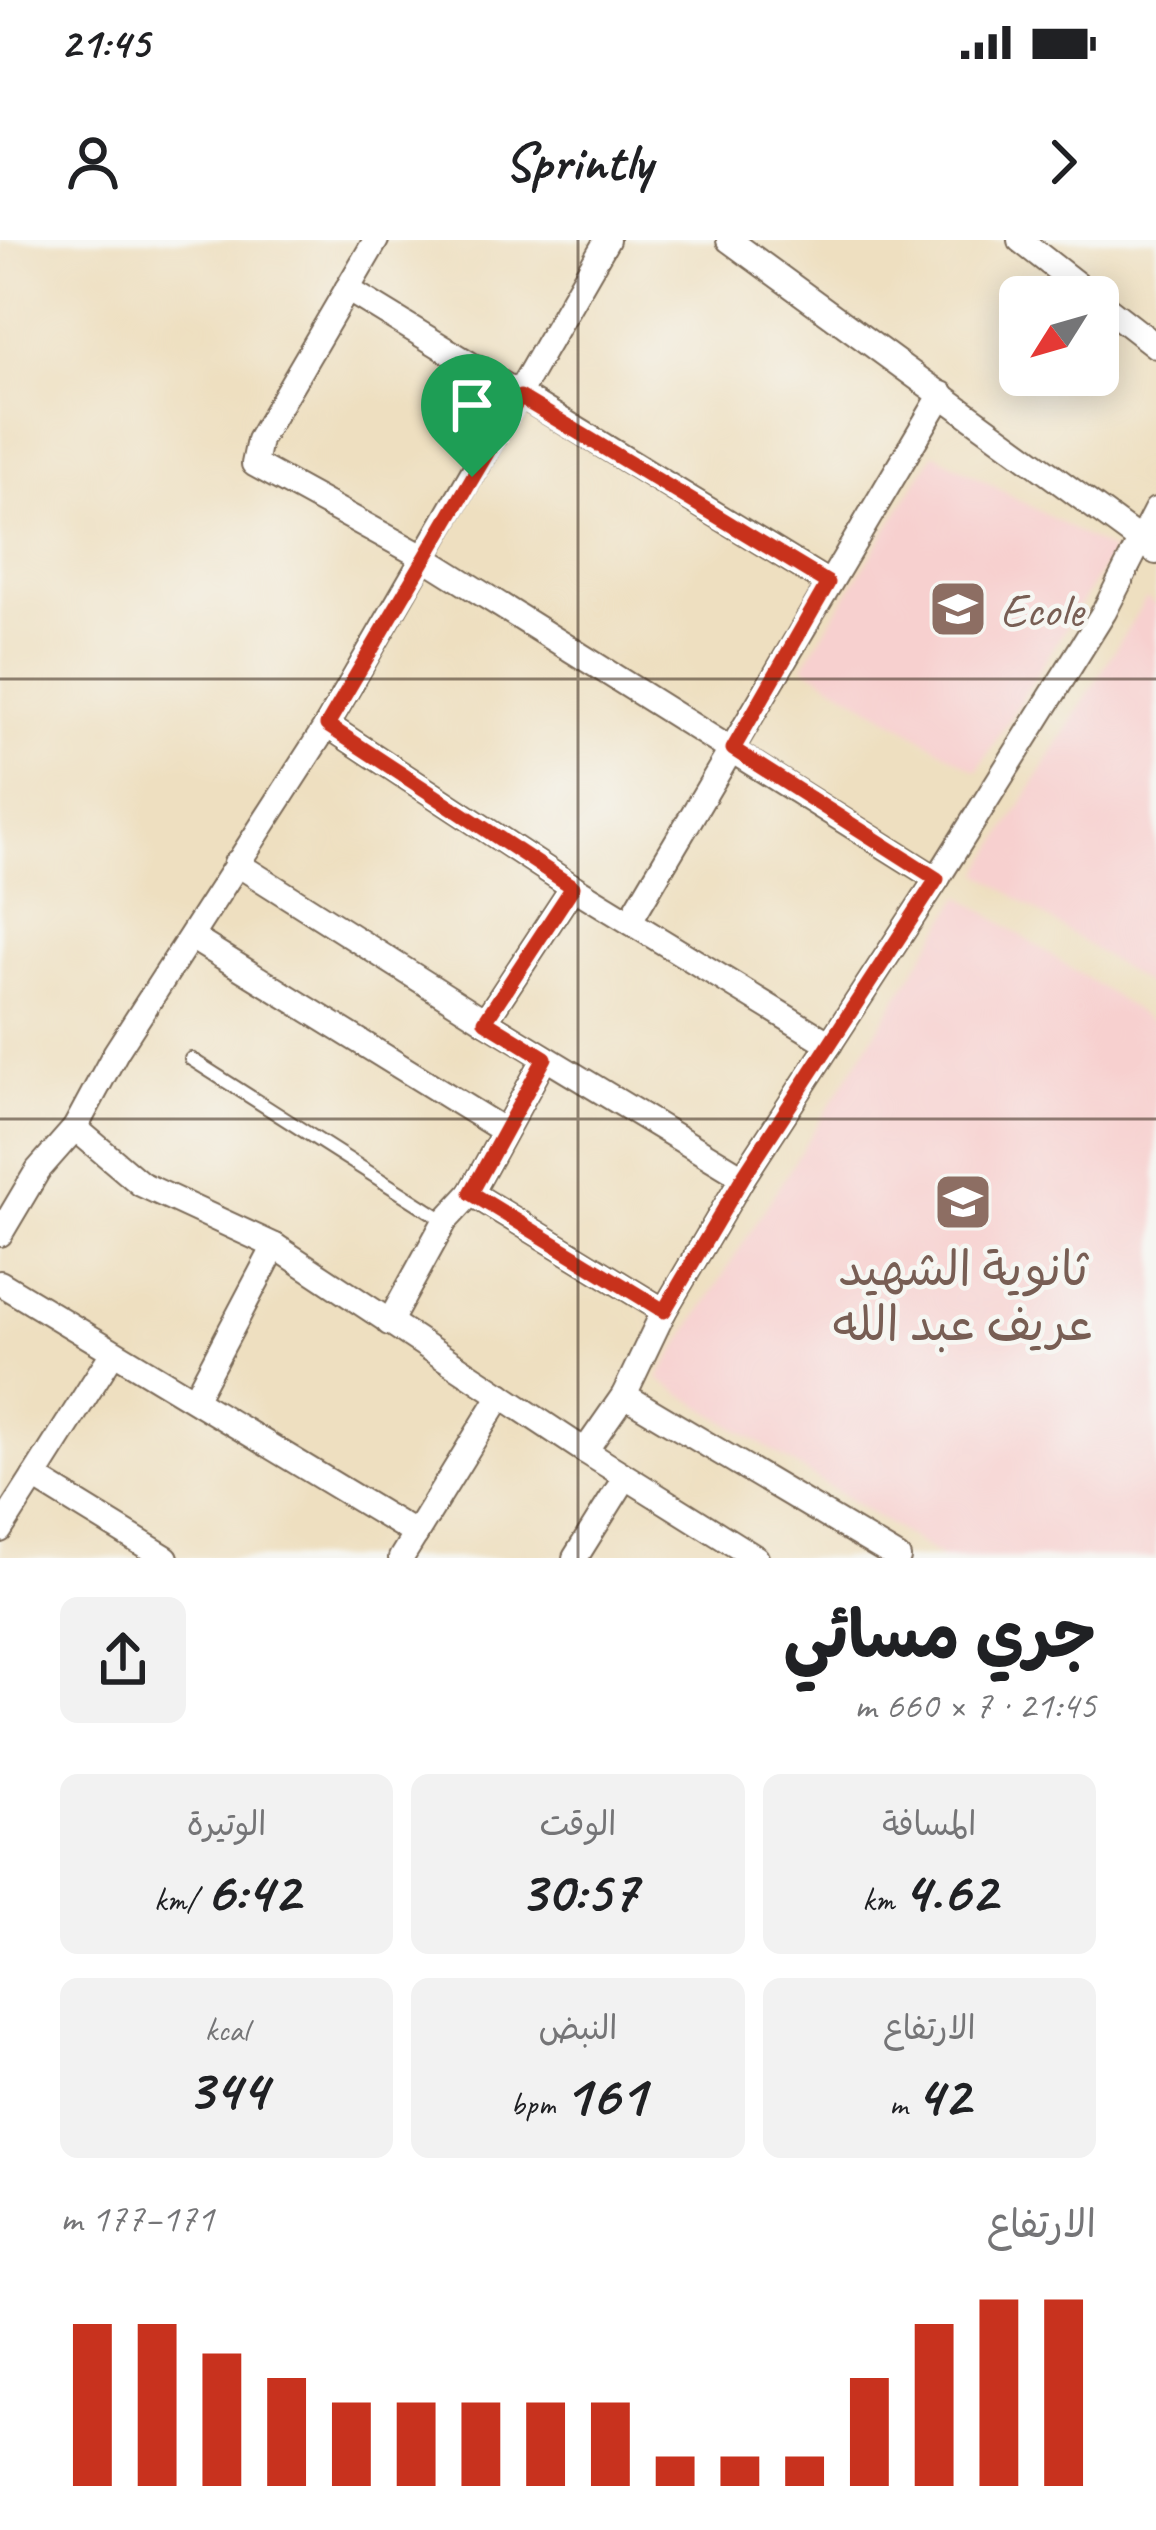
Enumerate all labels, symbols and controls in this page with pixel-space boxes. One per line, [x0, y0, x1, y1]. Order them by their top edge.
text: 21:45 [60, 14, 149, 71]
text: Sprintly [504, 128, 652, 196]
icon: person [60, 129, 126, 195]
icon: forward [1030, 129, 1096, 195]
north arrow [999, 276, 1119, 396]
map controls [999, 276, 1119, 396]
pin [421, 354, 523, 477]
icon: arrive [439, 372, 505, 438]
school or university icon: Ecole [927, 578, 989, 640]
place label: Ecole [1000, 580, 1086, 640]
school or university icon: ثانوية الشهيد عريف عبد الله [932, 1171, 994, 1233]
place label: ثانوية الشهيد عريف عبد الله [833, 1239, 1093, 1354]
text: جري مسائي [783, 1594, 1096, 1677]
button: share [60, 1597, 186, 1723]
text: 21:45 · 7 × 660 m [854, 1681, 1096, 1730]
text: الوتيرة [187, 1803, 267, 1845]
text: الوقت [540, 1803, 617, 1845]
text: المسافة [882, 1803, 976, 1845]
text: 6:42 [205, 1853, 299, 1929]
text: 30:57 [519, 1853, 637, 1929]
text: 4.62 [902, 1853, 997, 1929]
text: /km [154, 1879, 205, 1921]
text: km [862, 1879, 902, 1921]
text: النبض [539, 2007, 617, 2049]
text: الارتفاع [883, 2007, 976, 2049]
text: kcal [205, 2009, 248, 2051]
text: 344 [186, 2051, 267, 2127]
text: 161 [564, 2057, 646, 2133]
text: 42 [916, 2057, 970, 2133]
text: bpm [510, 2083, 564, 2125]
text: m [889, 2083, 916, 2125]
text: 171–177 m [60, 2194, 214, 2243]
text: الارتفاع [987, 2200, 1096, 2249]

